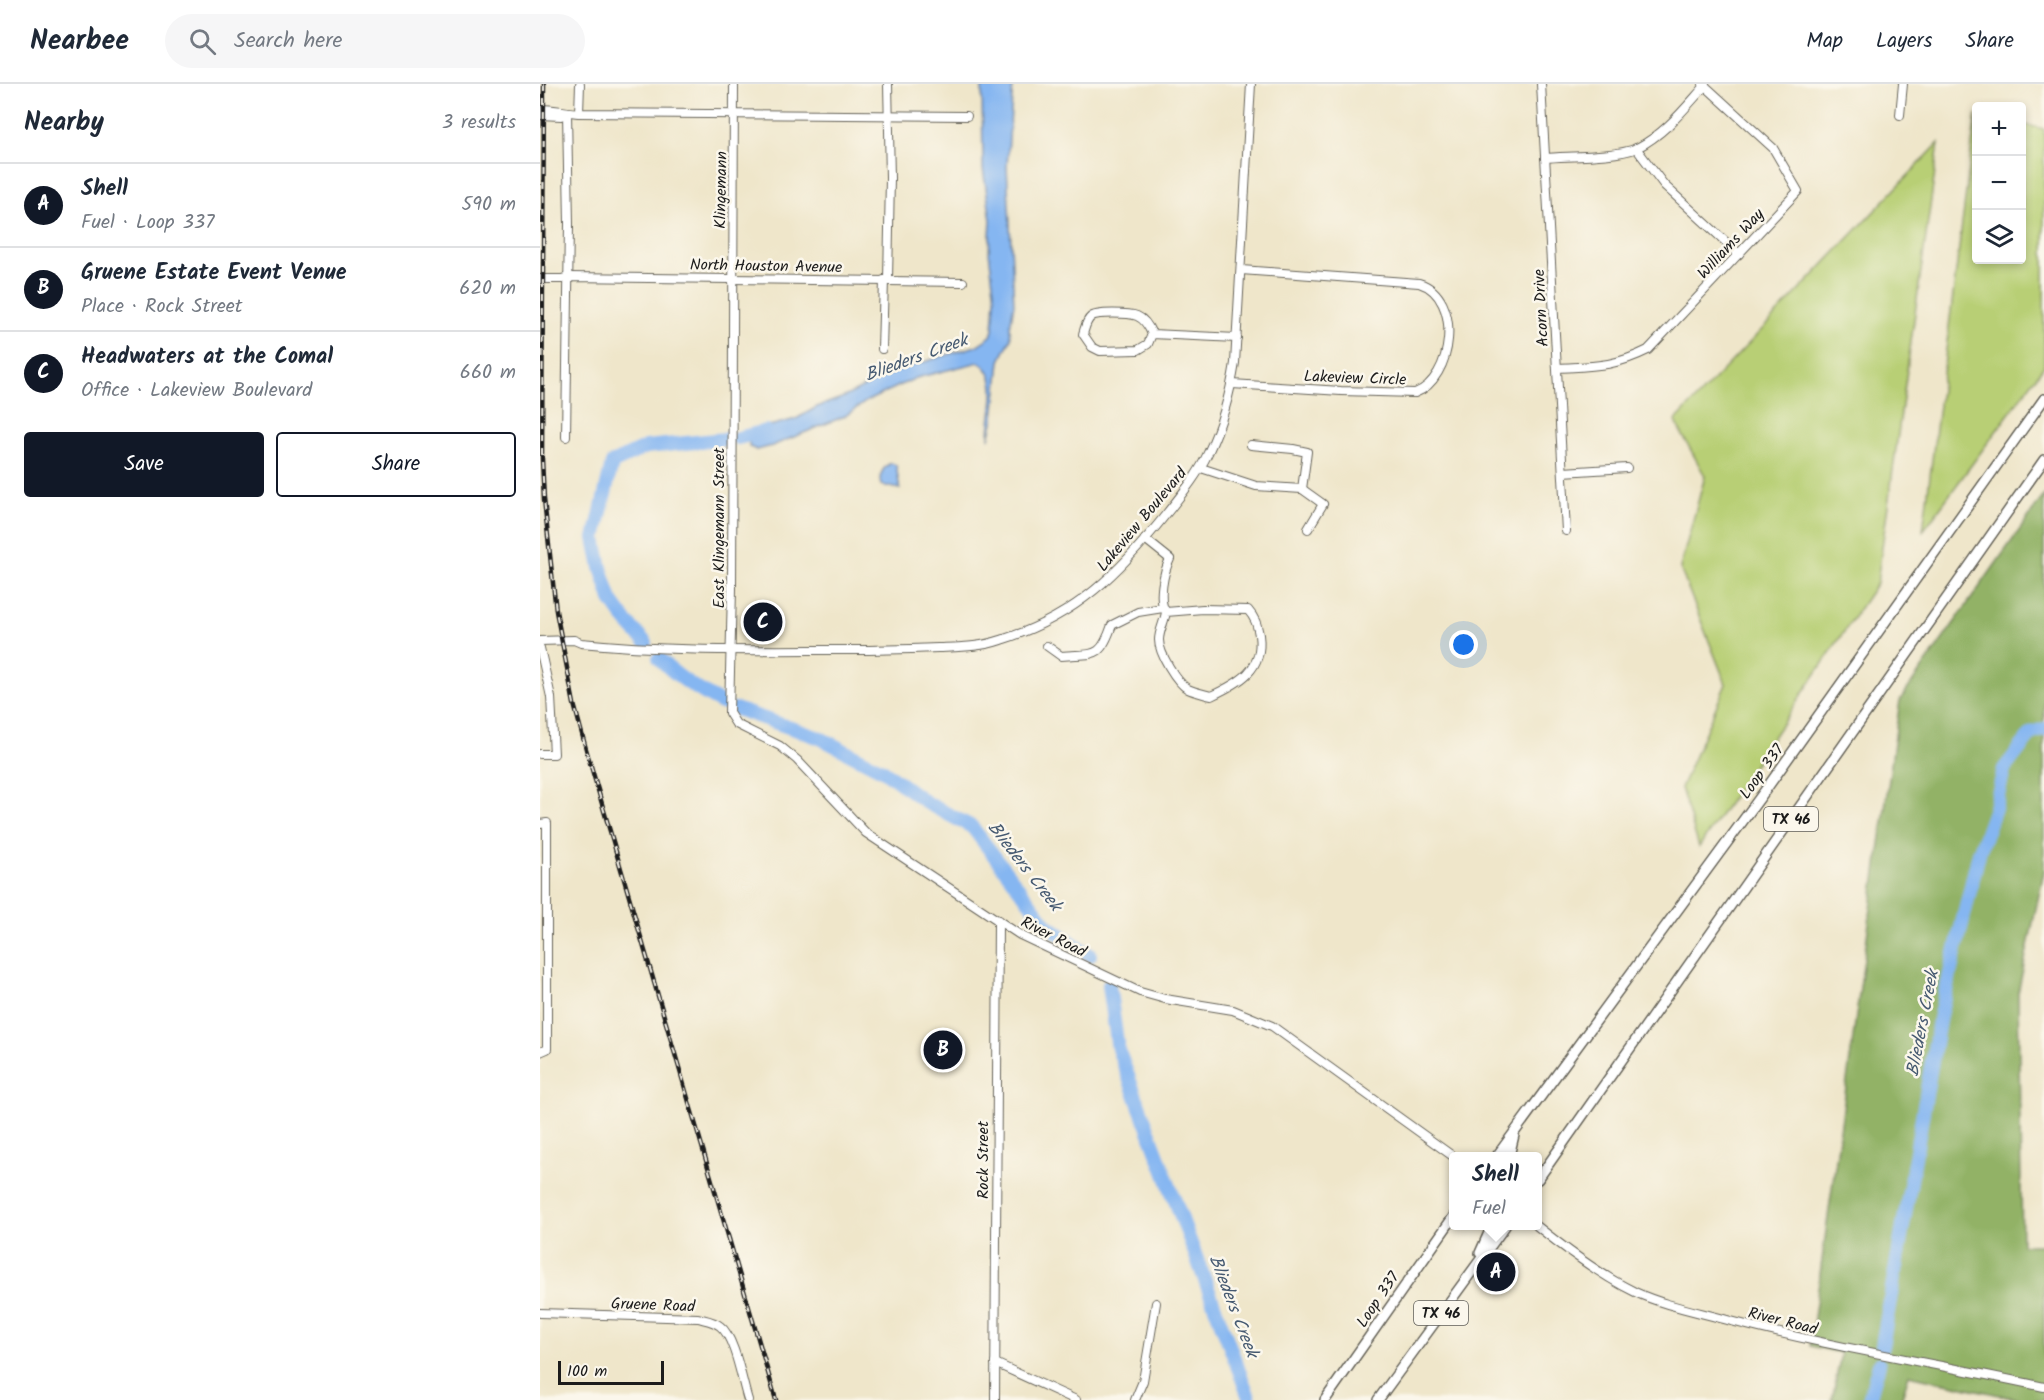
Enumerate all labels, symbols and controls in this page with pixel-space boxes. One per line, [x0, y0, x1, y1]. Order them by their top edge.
search box [165, 14, 585, 68]
text: Nearbee [30, 19, 129, 64]
text: Search here [234, 24, 342, 59]
icon: search [186, 25, 219, 58]
text: Map [1806, 25, 1843, 58]
text: Layers [1876, 25, 1932, 58]
text: Share [1965, 25, 2014, 58]
text: Nearby [24, 102, 104, 144]
map controls [1972, 102, 2026, 264]
button: + [1972, 102, 2026, 156]
text: 3 results [442, 107, 516, 139]
street label: Klingemann [708, 151, 735, 229]
button: − [1972, 156, 2026, 210]
text: Shell [81, 172, 128, 207]
text: A [37, 189, 50, 221]
text: 590 m [462, 189, 516, 221]
street label: Williams Way [1692, 203, 1771, 285]
text: Fuel · Loop 337 [81, 207, 214, 239]
button: layers [1972, 210, 2026, 264]
street label: North Houston Avenue [690, 253, 842, 280]
text: Gruene Estate Event Venue [81, 256, 346, 291]
street label: Acorn Drive [1527, 268, 1556, 347]
text: B [37, 273, 50, 305]
text: 620 m [459, 273, 516, 305]
text: Place · Rock Street [81, 291, 243, 323]
water label: Blieders Creek [861, 326, 974, 390]
text: Headwaters at the Comal [81, 340, 333, 375]
text: C [37, 357, 50, 389]
text: 660 m [460, 357, 516, 389]
street label: Lakeview Circle [1303, 364, 1407, 393]
text: Office · Lakeview Boulevard [81, 375, 312, 407]
button: Save [24, 432, 264, 497]
button: Share [276, 432, 516, 497]
street label: East Klingemann Street [707, 447, 732, 609]
street label: Lakeview Boulevard [1091, 461, 1194, 578]
pin: C [744, 600, 782, 644]
your location [1449, 630, 1478, 659]
street label: Loop 337 [1734, 739, 1791, 805]
road number: TX 46 [1764, 807, 1818, 831]
water label: Blieders Creek [979, 816, 1070, 920]
street label: River Road [1016, 910, 1091, 965]
water label: Blieders Creek [1899, 965, 1948, 1079]
pin: B [924, 1028, 962, 1072]
street label: Rock Street [971, 1120, 996, 1199]
popup [1449, 1152, 1542, 1230]
text: Shell [1472, 1158, 1519, 1193]
text: Fuel [1472, 1193, 1506, 1225]
pin: A [1476, 1250, 1516, 1294]
water label: Blieders Creek [1200, 1251, 1266, 1364]
street label: Loop 337 [1350, 1266, 1407, 1333]
street label: Gruene Road [610, 1292, 696, 1319]
road number: TX 46 [1414, 1301, 1468, 1325]
street label: River Road [1745, 1301, 1821, 1342]
scale bar [558, 1358, 664, 1386]
text: 100 m [567, 1359, 607, 1384]

